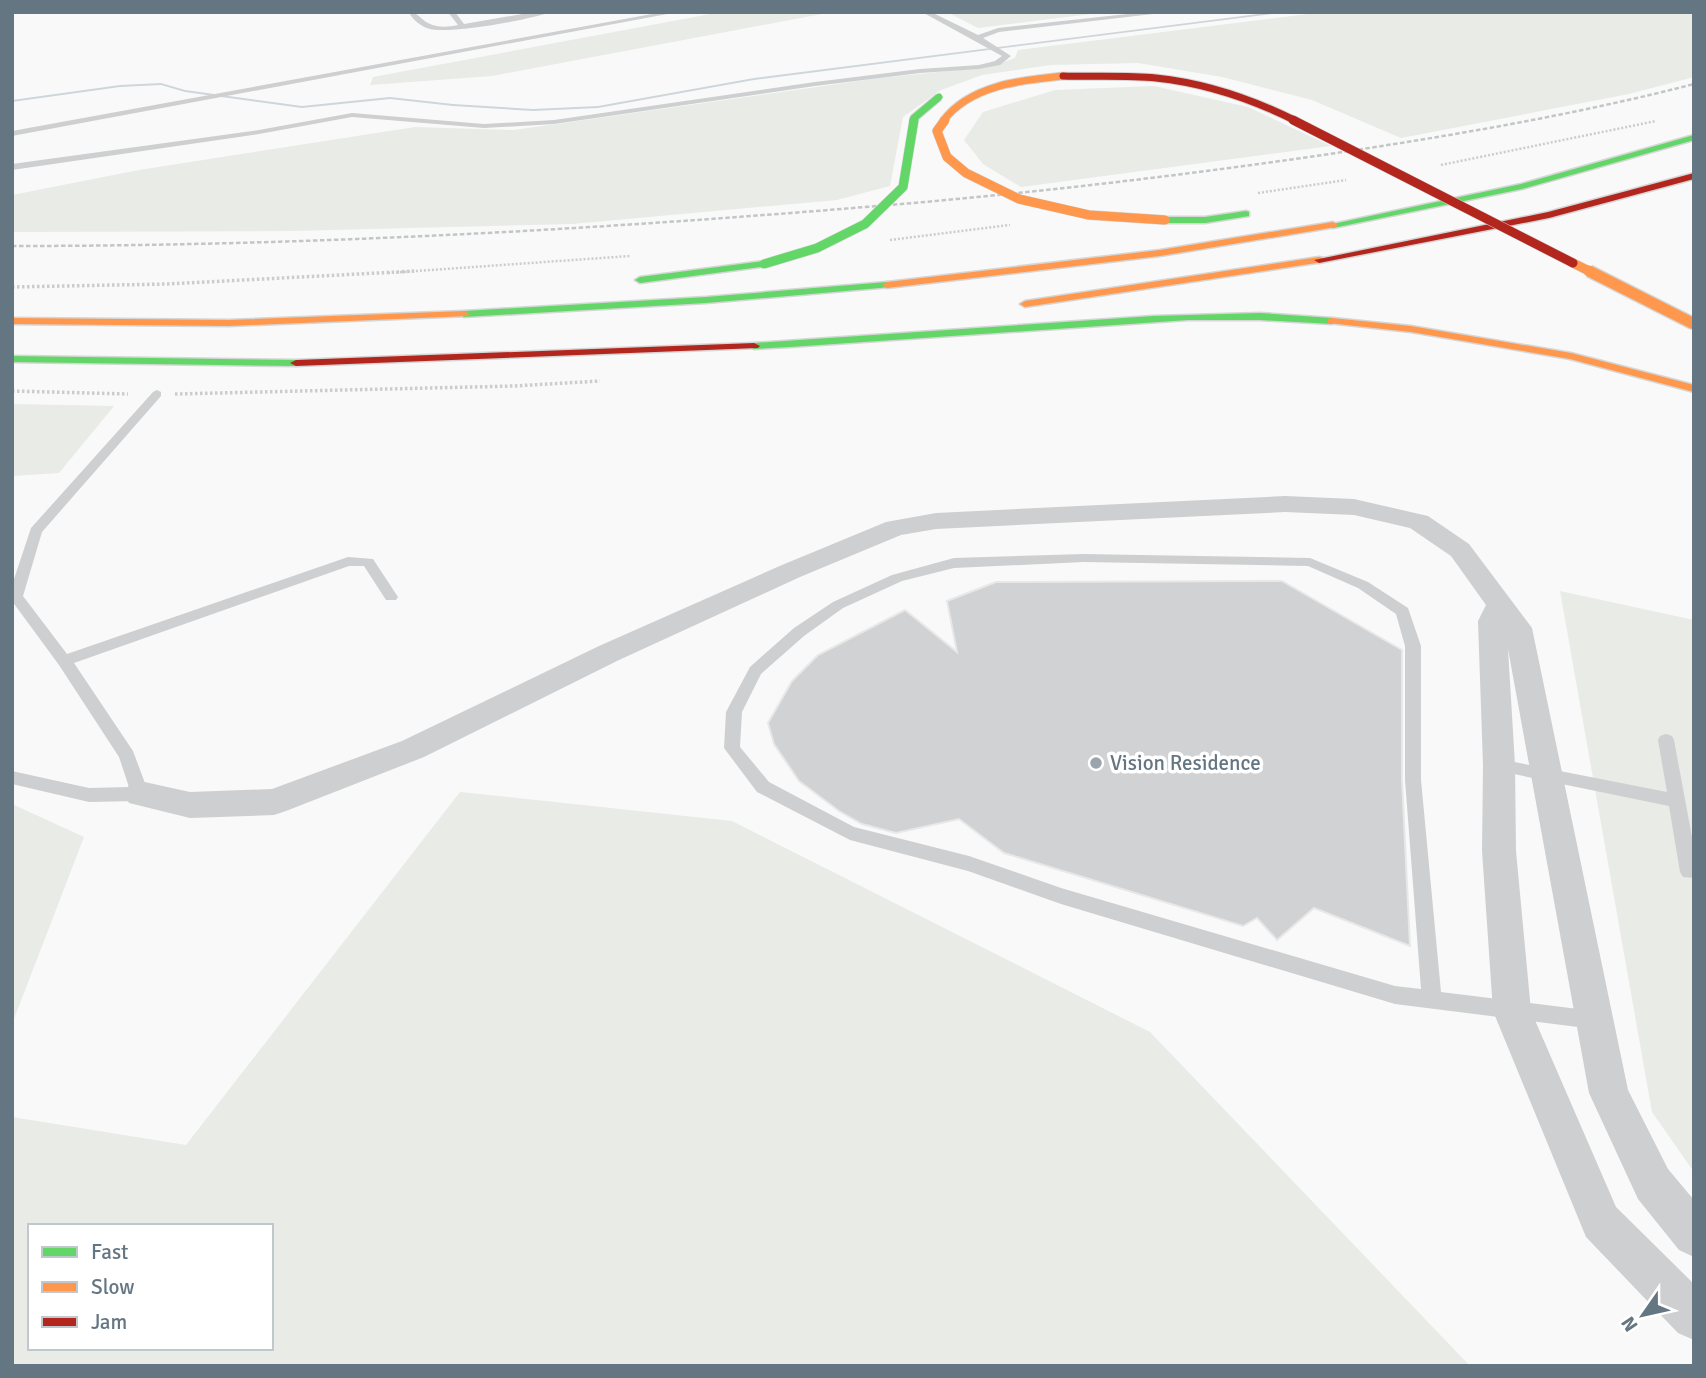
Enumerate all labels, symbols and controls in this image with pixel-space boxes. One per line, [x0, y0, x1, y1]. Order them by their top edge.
place label: Vision Residence [1110, 750, 1261, 776]
marker: Vision Residence [1088, 755, 1104, 771]
legend [28, 1224, 273, 1350]
text: Fast [91, 1239, 128, 1265]
text: Slow [91, 1274, 135, 1300]
north arrow [1608, 1280, 1678, 1350]
text: Jam [91, 1309, 127, 1335]
text: N [1616, 1312, 1643, 1336]

